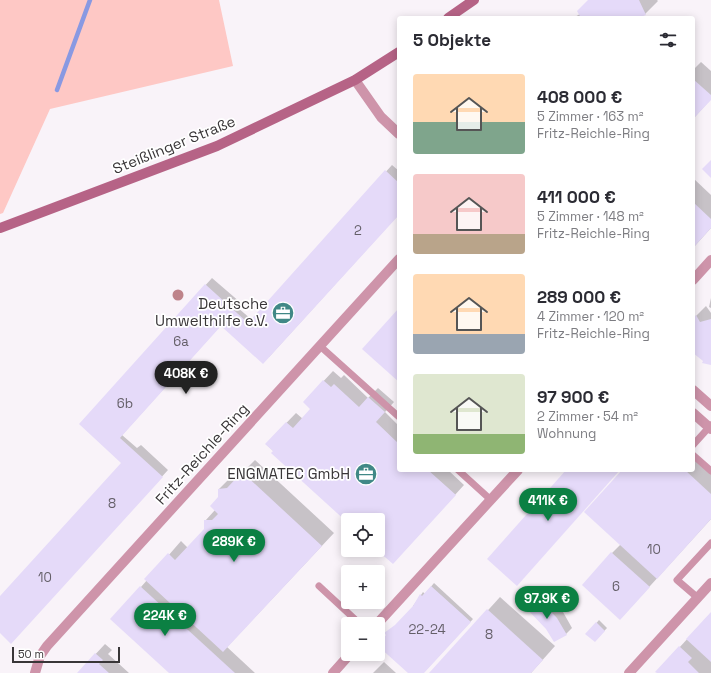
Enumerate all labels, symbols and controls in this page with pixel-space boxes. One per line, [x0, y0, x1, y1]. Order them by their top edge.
text: 5 Objekte [413, 29, 491, 51]
icon: filters [657, 29, 679, 51]
text: 408 000 € [537, 86, 622, 108]
icon: home [445, 90, 493, 138]
text: 5 Zimmer · 163 m² [537, 108, 643, 125]
street label: Steißlinger Straße [110, 111, 238, 178]
text: Fritz-Reichle-Ring [537, 125, 650, 142]
text: 411 000 € [537, 186, 616, 208]
icon: home [445, 190, 493, 238]
text: 5 Zimmer · 148 m² [537, 208, 644, 225]
house number: 2 [354, 222, 362, 239]
text: Fritz-Reichle-Ring [537, 225, 650, 242]
text: 289 000 € [537, 286, 621, 308]
icon: home [445, 290, 493, 338]
place label: Deutsche Umwelthilfe e.V. [155, 294, 268, 330]
office icon: Deutsche Umwelthilfe e.V. [270, 300, 296, 326]
text: 4 Zimmer · 120 m² [537, 308, 644, 325]
text: Fritz-Reichle-Ring [537, 325, 650, 342]
house number: 6a [173, 333, 189, 350]
pin: 408K € [153, 361, 219, 395]
text: 408K € [164, 365, 208, 382]
text: 97 900 € [537, 386, 609, 408]
icon: home [445, 390, 493, 438]
house number: 6b [117, 395, 133, 412]
street label: Fritz-Reichle-Ring [151, 399, 252, 508]
text: 2 Zimmer · 54 m² [537, 408, 638, 425]
text: Wohnung [537, 425, 596, 442]
office icon: ENGMATEC GmbH [353, 461, 379, 487]
place label: ENGMATEC GmbH [227, 464, 350, 483]
pin: 411K € [515, 488, 581, 522]
text: 411K € [528, 492, 568, 509]
house number: 8 [108, 495, 116, 512]
map controls [341, 513, 385, 661]
button: locate [341, 513, 385, 557]
pin: 289K € [201, 529, 267, 563]
text: 289K € [212, 533, 256, 550]
house number: 10 [647, 541, 661, 558]
button: + [341, 565, 385, 609]
house number: 10 [38, 569, 52, 586]
house number: 6 [612, 578, 620, 595]
pin: 97.9K € [510, 586, 584, 620]
text: 97.9K € [524, 590, 570, 607]
pin: 224K € [132, 603, 198, 637]
text: 224K € [143, 607, 187, 624]
button: − [341, 617, 385, 661]
house number: 22-24 [408, 621, 446, 638]
house number: 8 [485, 626, 493, 643]
scale bar [12, 645, 120, 664]
text: 50 m [18, 647, 44, 661]

